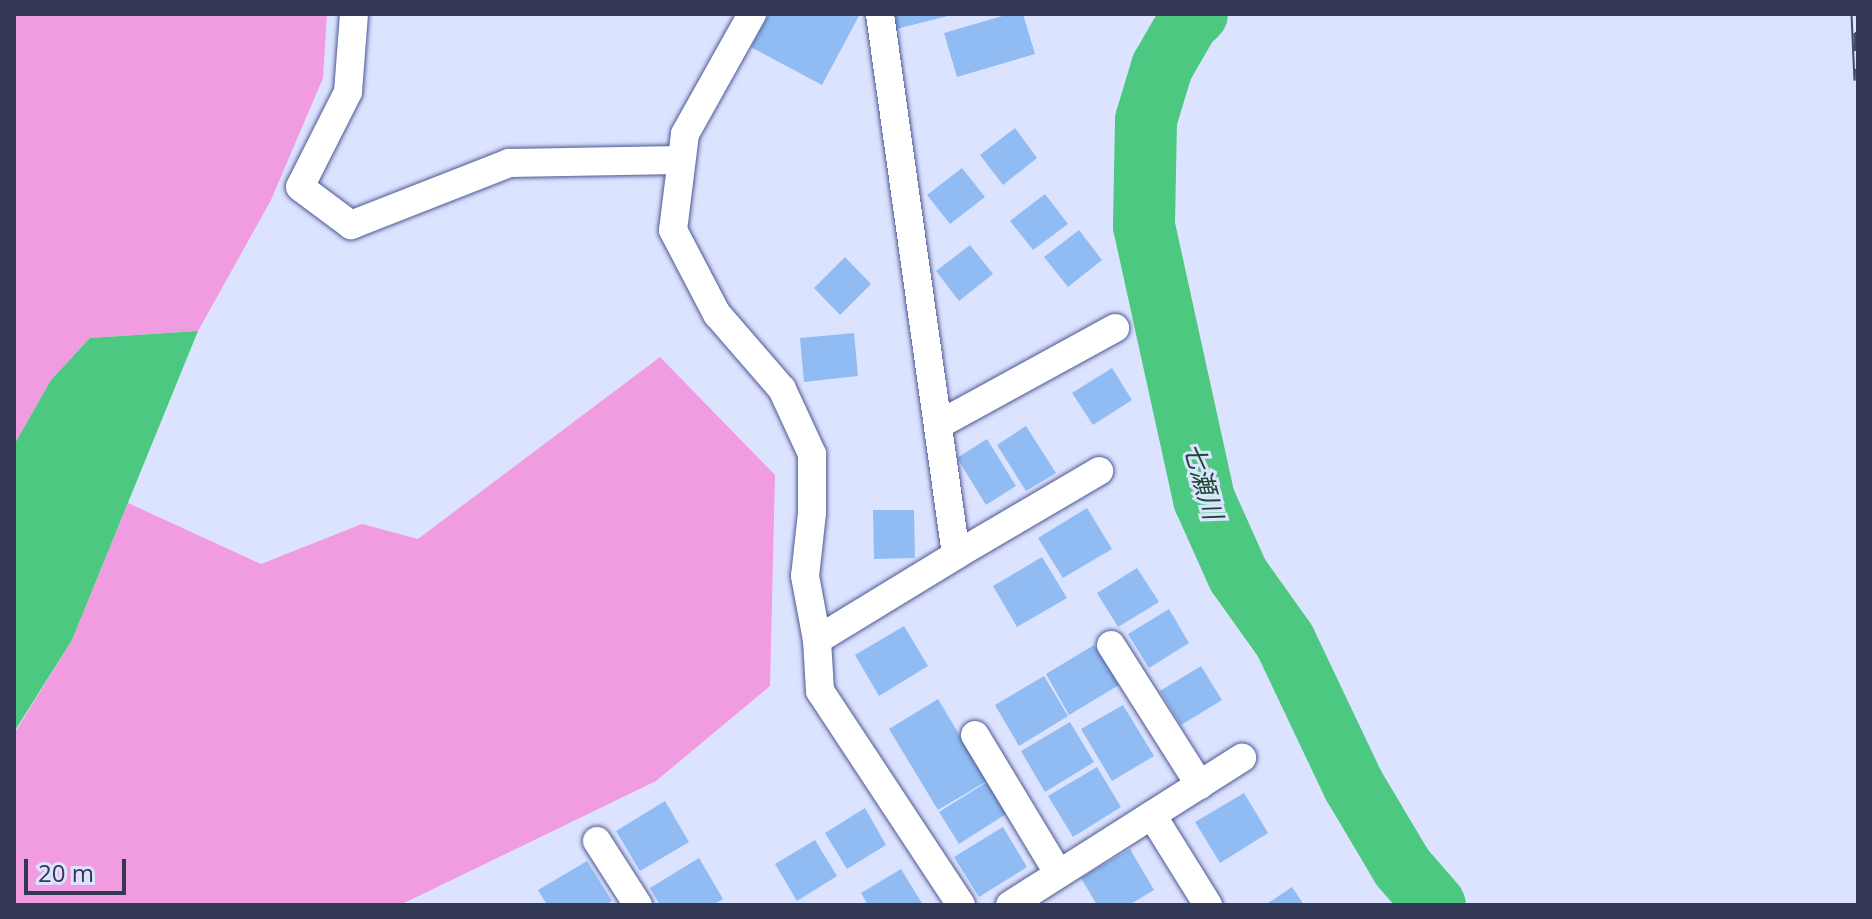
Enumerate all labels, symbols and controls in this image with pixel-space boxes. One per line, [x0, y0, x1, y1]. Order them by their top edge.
water label: 七瀬川 [1177, 439, 1229, 523]
scale bar [28, 843, 130, 893]
text: 20 m [38, 856, 94, 889]

